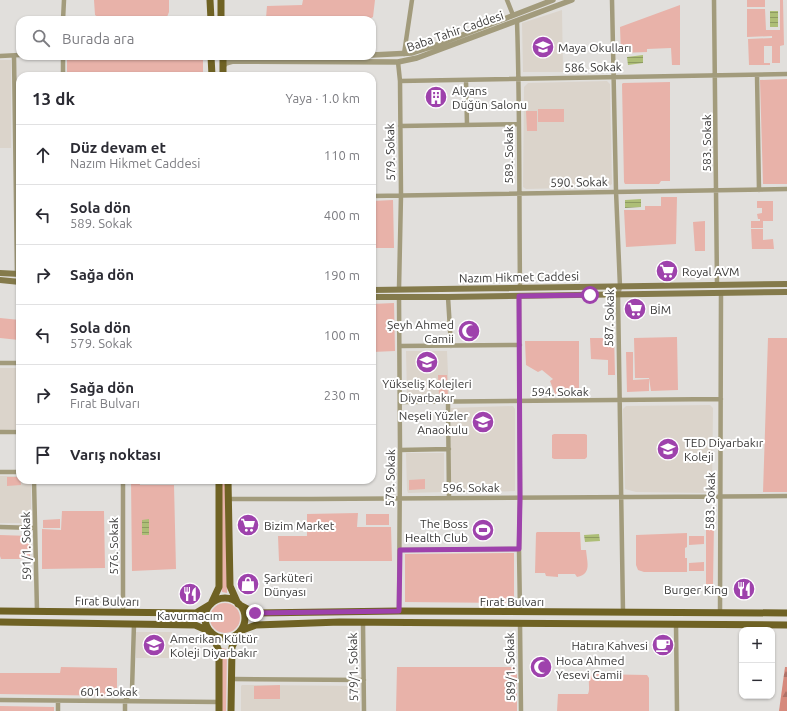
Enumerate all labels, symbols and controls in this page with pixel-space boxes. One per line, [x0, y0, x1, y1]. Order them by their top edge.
street label: Baba Tahir Caddesi [405, 8, 505, 54]
search box [16, 16, 376, 60]
icon: search [30, 27, 52, 49]
text: Burada ara [62, 30, 134, 47]
school or university icon: Maya Okulları [530, 34, 556, 60]
place label: Maya Okulları [558, 41, 631, 54]
street label: 586. Sokak [564, 60, 622, 74]
building icon: Alyans Düğün Salonu [423, 84, 449, 110]
place label: Alyans Düğün Salonu [452, 84, 527, 111]
text: 13 dk [32, 89, 75, 108]
text: Yaya · 1.0 km [286, 91, 360, 105]
street label: 583. Sokak [700, 114, 713, 172]
street label: 579. Sokak [383, 123, 397, 181]
street label: 589. Sokak [502, 126, 515, 184]
text: Düz devam et [70, 139, 166, 156]
icon: ahead [32, 144, 54, 166]
text: 110 m [324, 148, 360, 162]
text: Nazım Hikmet Caddesi [70, 156, 200, 170]
street label: 590. Sokak [550, 175, 608, 189]
text: Sola dön [70, 199, 131, 216]
icon: left [32, 204, 54, 226]
text: 400 m [324, 208, 360, 222]
text: 589. Sokak [70, 216, 132, 230]
supermarket icon: Royal AVM [654, 258, 680, 284]
icon: right [32, 264, 54, 286]
place label: Royal AVM [682, 265, 740, 278]
text: Sağa dön [70, 266, 134, 283]
text: 190 m [324, 268, 360, 282]
street label: Nazım Hikmet Caddesi [459, 269, 579, 285]
route start [581, 286, 599, 304]
street label: 587. Sokak [602, 289, 616, 347]
supermarket icon: BİM [622, 296, 648, 322]
place label: BİM [650, 303, 671, 316]
place label: Şeyh Ahmed Camii [387, 318, 454, 345]
mosque icon: Şeyh Ahmed Camii [456, 318, 482, 344]
text: Sola dön [70, 319, 131, 336]
icon: left [32, 324, 54, 346]
text: 100 m [324, 328, 360, 342]
text: 579. Sokak [70, 336, 132, 350]
school or university icon: Yükseliş Kolejleri Diyarbakır [414, 349, 440, 375]
place label: Yükseliş Kolejleri Diyarbakır [382, 377, 472, 404]
text: Sağa dön [70, 379, 134, 396]
icon: right [32, 384, 54, 406]
street label: 594. Sokak [531, 385, 589, 398]
text: 230 m [324, 388, 360, 402]
text: Fırat Bulvarı [70, 396, 140, 410]
place label: Neşeli Yüzler Anaokulu [399, 409, 468, 436]
school or university icon: Neşeli Yüzler Anaokulu [470, 409, 496, 435]
school or university icon: TED Diyarbakır Koleji [655, 436, 681, 462]
place label: TED Diyarbakır Koleji [684, 436, 764, 463]
icon: arrive [32, 444, 54, 466]
text: Varış noktası [70, 446, 161, 463]
street label: 579. Sokak [383, 449, 397, 507]
street label: 583. Sokak [703, 472, 717, 530]
street label: 596. Sokak [442, 481, 500, 494]
street label: 591/1. Sokak [19, 512, 33, 580]
supermarket icon: Bizim Market [235, 512, 261, 538]
street label: 576. Sokak [107, 517, 120, 575]
place label: The Boss Health Club [405, 517, 468, 544]
sports icon: The Boss Health Club [470, 517, 496, 543]
place label: Bizim Market [264, 519, 335, 532]
shop icon: Şarküteri Dünyası [235, 571, 261, 597]
place label: Şarküteri Dünyası [264, 571, 313, 598]
restaurant icon: Burger King [731, 576, 757, 602]
restaurant icon: Kavurmacım [177, 581, 203, 607]
place label: Burger King [664, 583, 728, 596]
street label: Fırat Bulvarı [75, 594, 139, 608]
street label: Fırat Bulvarı [480, 595, 544, 608]
route end [246, 604, 264, 622]
place label: Kavurmacım [157, 609, 223, 622]
map controls [739, 627, 775, 699]
button: + [739, 627, 775, 663]
school or university icon: Amerikan Kültür Koleji Diyarbakır [141, 632, 167, 658]
place label: Amerikan Kültür Koleji Diyarbakır [170, 632, 258, 659]
cafe icon: Hatıra Kahvesi [650, 632, 676, 658]
street label: 579/1. Sokak [346, 633, 360, 701]
street label: 589/1. Sokak [503, 633, 517, 701]
place label: Hatıra Kahvesi [572, 639, 648, 652]
mosque icon: Hoca Ahmed Yesevi Camii [528, 654, 554, 680]
place label: Hoca Ahmed Yesevi Camii [556, 654, 625, 681]
button: − [739, 663, 775, 699]
street label: 601. Sokak [80, 685, 138, 698]

